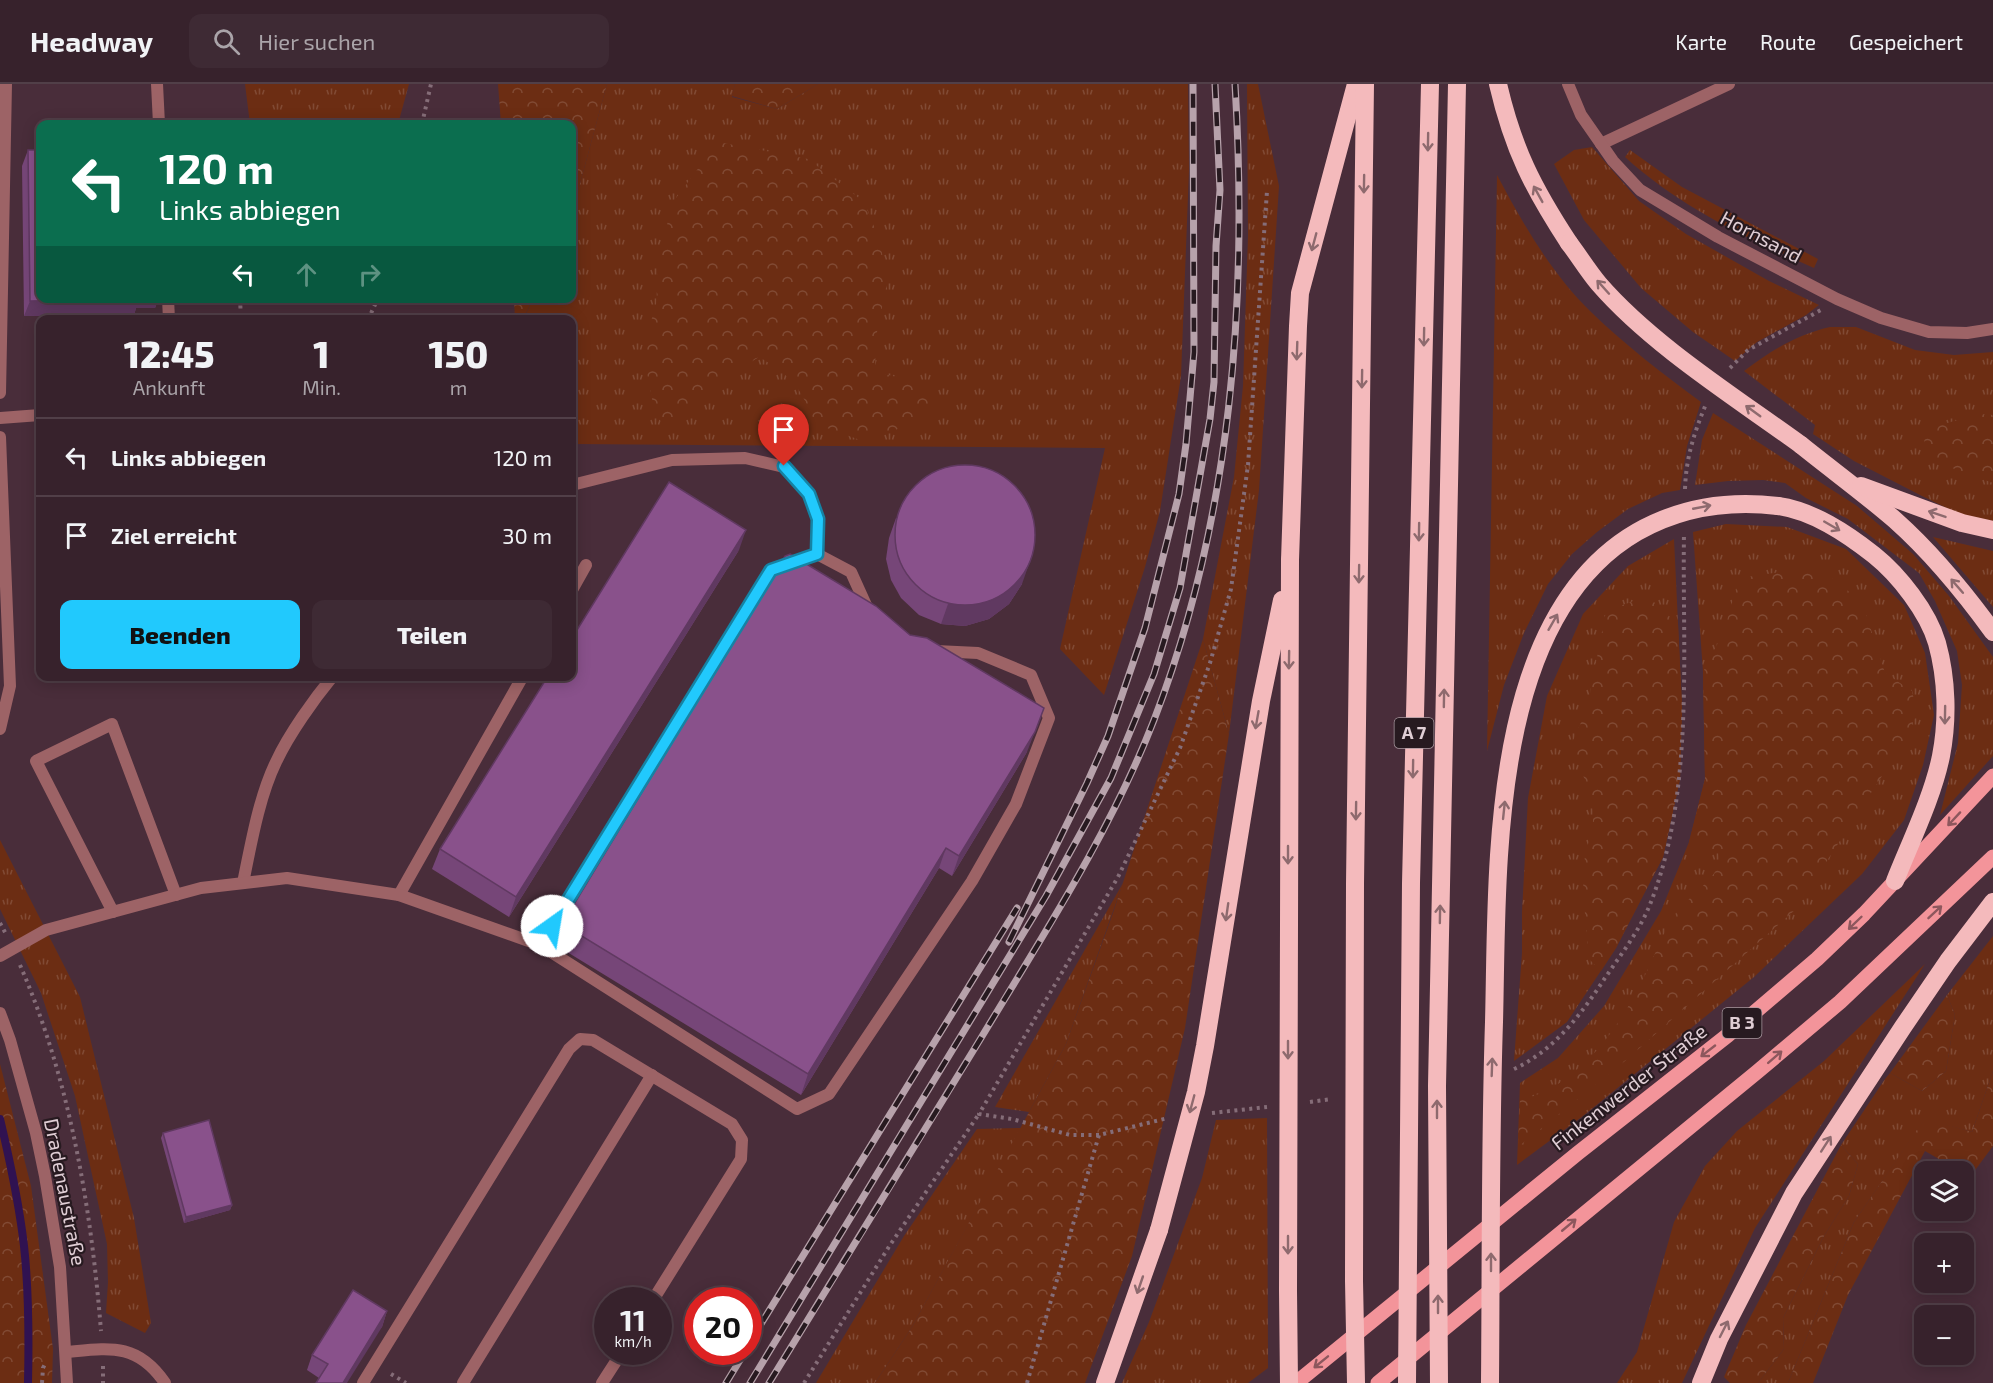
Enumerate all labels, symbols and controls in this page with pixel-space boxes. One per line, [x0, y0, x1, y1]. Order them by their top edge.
search box [189, 14, 609, 68]
text: Headway [30, 24, 153, 58]
icon: search [210, 25, 243, 58]
text: Hier suchen [258, 28, 375, 54]
text: Karte [1675, 29, 1727, 54]
text: Route [1760, 29, 1816, 54]
text: Gespeichert [1849, 29, 1963, 54]
one-way arrow [1422, 132, 1434, 152]
text: 120 m [159, 142, 274, 192]
icon: left [60, 144, 138, 222]
one-way arrow [1358, 174, 1370, 194]
one-way arrow [1532, 185, 1543, 203]
text: Links abbiegen [159, 193, 341, 225]
street label: Hornsand [1717, 205, 1806, 268]
one-way arrow [1308, 232, 1319, 251]
icon: left [227, 258, 260, 291]
icon: ahead [290, 258, 323, 291]
icon: right [353, 258, 386, 291]
one-way arrow [1596, 280, 1610, 295]
one-way arrow [1418, 327, 1429, 347]
text: 12:45 [124, 332, 214, 375]
text: 1 [313, 332, 330, 375]
text: 150 [429, 332, 488, 375]
one-way arrow [1291, 340, 1302, 360]
one-way arrow [1356, 369, 1367, 389]
text: Ankunft [133, 375, 205, 399]
text: Min. [302, 375, 341, 399]
text: m [450, 375, 467, 399]
pin [758, 404, 809, 466]
one-way arrow [1746, 404, 1762, 417]
icon: arrive [767, 413, 800, 446]
icon: left [60, 441, 93, 474]
text: Links abbiegen [111, 444, 266, 470]
text: 120 m [493, 444, 552, 470]
one-way arrow [1692, 501, 1711, 512]
one-way arrow [1928, 508, 1947, 519]
icon: arrive [60, 519, 93, 552]
one-way arrow [1823, 521, 1840, 533]
text: Ziel erreicht [111, 522, 237, 548]
text: 30 m [502, 522, 552, 548]
one-way arrow [1413, 522, 1425, 542]
one-way arrow [1353, 564, 1365, 584]
one-way arrow [1950, 578, 1964, 593]
button: Beenden [60, 600, 300, 669]
button: Teilen [312, 600, 552, 669]
one-way arrow [1548, 614, 1559, 632]
one-way arrow [1283, 650, 1295, 670]
one-way arrow [1438, 688, 1450, 708]
one-way arrow [1939, 705, 1951, 725]
one-way arrow [1252, 709, 1263, 729]
road number: A 7 [1394, 718, 1434, 748]
one-way arrow [1407, 759, 1419, 779]
one-way arrow [1499, 800, 1510, 820]
one-way arrow [1350, 801, 1362, 821]
one-way arrow [1947, 811, 1961, 826]
one-way arrow [1282, 845, 1294, 865]
position arrow [520, 894, 584, 958]
one-way arrow [1221, 902, 1232, 922]
one-way arrow [1434, 904, 1446, 924]
one-way arrow [1928, 905, 1943, 919]
one-way arrow [1847, 916, 1862, 930]
road number: B 3 [1722, 1008, 1762, 1038]
street label: Finkenwerder Straße [1546, 1018, 1711, 1154]
one-way arrow [1282, 1040, 1294, 1060]
one-way arrow [1700, 1045, 1716, 1058]
one-way arrow [1767, 1050, 1782, 1064]
one-way arrow [1487, 1057, 1498, 1077]
one-way arrow [1186, 1094, 1198, 1113]
one-way arrow [1431, 1099, 1443, 1119]
street label: Dradenaustraße [40, 1116, 92, 1267]
one-way arrow [1820, 1137, 1832, 1153]
map controls [1914, 1161, 1974, 1365]
button: layers [1914, 1161, 1974, 1221]
one-way arrow [1561, 1219, 1577, 1232]
button: + [1914, 1233, 1974, 1293]
one-way arrow [1282, 1235, 1294, 1255]
one-way arrow [1485, 1252, 1497, 1272]
one-way arrow [1134, 1275, 1145, 1294]
speed limit sign: 20 [684, 1287, 762, 1365]
one-way arrow [1432, 1294, 1444, 1314]
text: 11 [620, 1301, 646, 1337]
button: − [1914, 1305, 1974, 1365]
one-way arrow [1719, 1321, 1730, 1339]
text: km/h [614, 1332, 652, 1350]
one-way arrow [1313, 1356, 1329, 1369]

